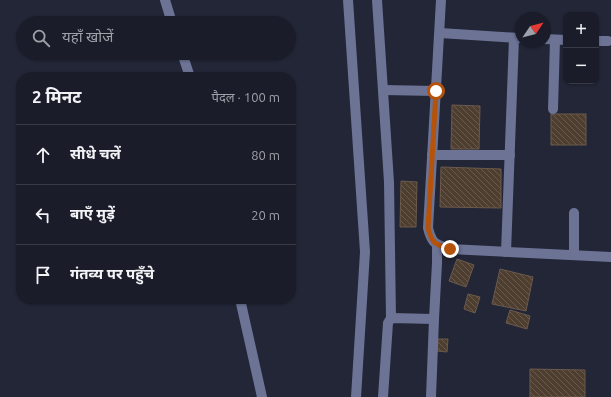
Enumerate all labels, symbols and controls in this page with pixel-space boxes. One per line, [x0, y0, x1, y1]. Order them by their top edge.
north arrow [515, 12, 551, 48]
map controls [563, 12, 599, 84]
button: + [563, 12, 599, 48]
search box [16, 16, 296, 60]
icon: search [30, 27, 52, 49]
text: यहाँ खोजें [62, 28, 113, 45]
button: − [563, 48, 599, 84]
route start [427, 82, 445, 100]
text: 2 मिनट [32, 87, 81, 106]
text: पैदल · 100 m [212, 90, 280, 104]
icon: ahead [32, 144, 54, 166]
text: सीधे चलें [70, 145, 121, 162]
text: 80 m [251, 148, 280, 162]
icon: left [32, 204, 54, 226]
text: बाएँ मुड़ें [70, 205, 115, 222]
text: 20 m [251, 208, 280, 222]
route end [441, 240, 459, 258]
icon: arrive [32, 264, 54, 286]
text: गंतव्य पर पहुँचे [70, 265, 154, 282]

